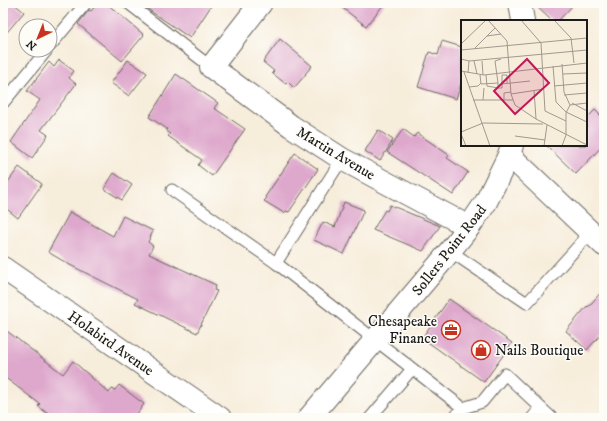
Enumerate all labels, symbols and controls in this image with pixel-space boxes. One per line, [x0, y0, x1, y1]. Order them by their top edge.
north arrow [18, 18, 58, 58]
inset map [461, 20, 587, 146]
text: N [24, 36, 40, 53]
street label: Martin Avenue [293, 122, 379, 184]
street label: Sollers Point Road [408, 201, 491, 300]
street label: Holabird Avenue [64, 307, 157, 380]
place label: Chesapeake Finance [368, 312, 437, 348]
office icon: Chesapeake Finance [440, 319, 462, 341]
shop icon: Nails Boutique [470, 339, 492, 361]
place label: Nails Boutique [495, 341, 584, 360]

